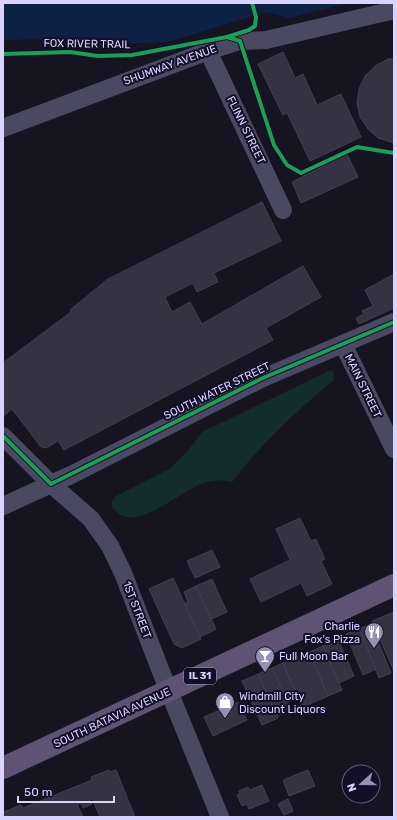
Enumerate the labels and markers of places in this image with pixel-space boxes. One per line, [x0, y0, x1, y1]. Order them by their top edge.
place label: Charlie Fox's Pizza [304, 620, 360, 646]
restaurant icon: Charlie Fox's Pizza [363, 621, 385, 649]
bar icon: Full Moon Bar [254, 645, 276, 673]
place label: Full Moon Bar [279, 650, 349, 663]
place label: Windmill City Discount Liquors [239, 690, 326, 716]
shop icon: Windmill City Discount Liquors [214, 691, 236, 719]

